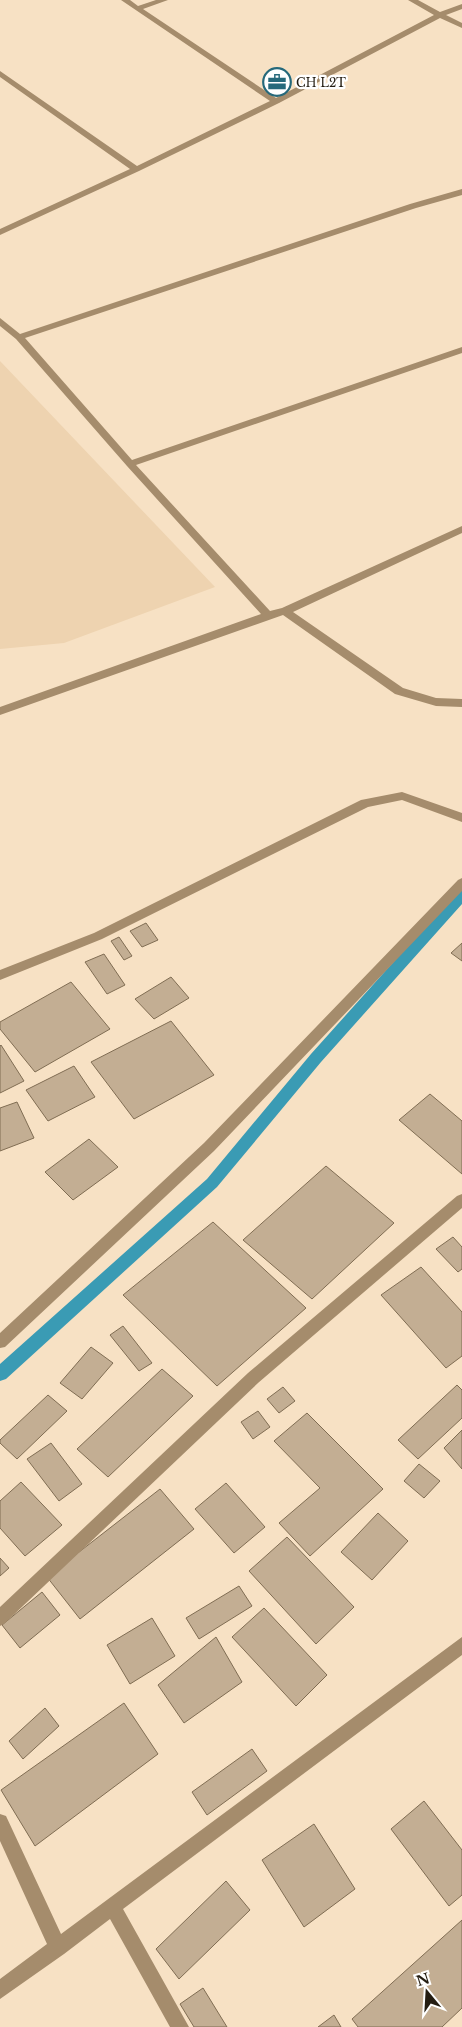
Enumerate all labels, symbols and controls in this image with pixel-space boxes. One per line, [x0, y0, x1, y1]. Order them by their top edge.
office icon: CH L2T [262, 67, 292, 97]
place label: CH L2T [296, 75, 346, 90]
north arrow [402, 1967, 452, 2017]
text: N [414, 1969, 432, 1990]

